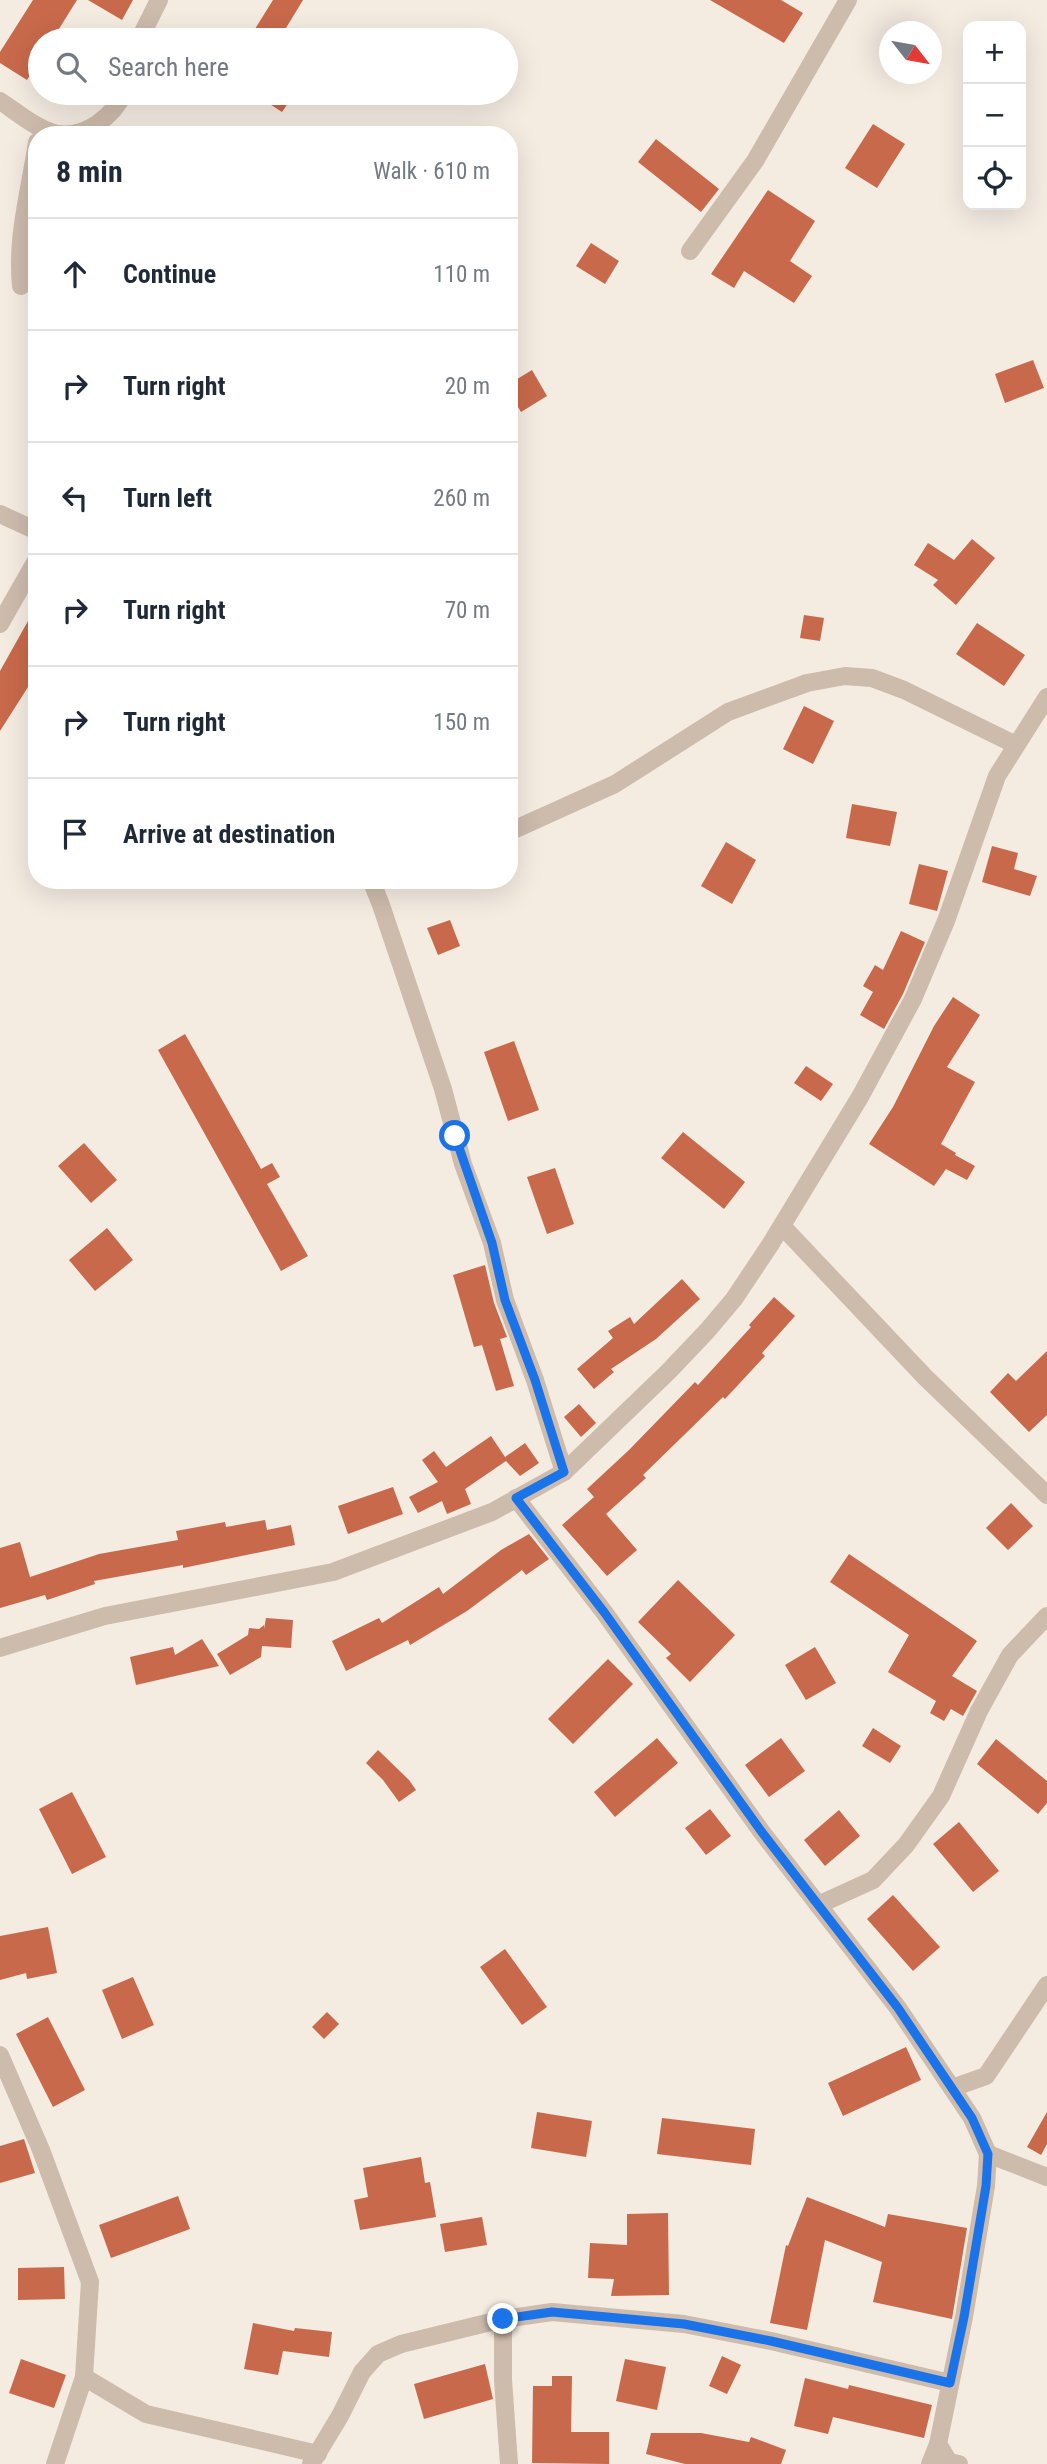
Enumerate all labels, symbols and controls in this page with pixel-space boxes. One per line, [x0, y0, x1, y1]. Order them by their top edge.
north arrow [879, 21, 942, 84]
map controls [963, 21, 1026, 210]
button: + [963, 21, 1026, 84]
search box [28, 28, 518, 105]
icon: search [52, 48, 90, 86]
text: Search here [108, 52, 229, 82]
button: − [963, 84, 1026, 147]
button: locate [963, 147, 1026, 210]
text: 8 min [56, 154, 123, 189]
text: Walk · 610 m [373, 158, 490, 185]
icon: ahead [56, 255, 94, 293]
text: Continue [123, 259, 216, 289]
text: 110 m [433, 261, 490, 288]
icon: right [56, 367, 94, 405]
text: Turn right [123, 371, 225, 401]
text: 20 m [445, 373, 490, 400]
icon: left [56, 479, 94, 517]
text: Turn left [123, 483, 212, 513]
text: 260 m [433, 485, 490, 512]
icon: right [56, 591, 94, 629]
text: Turn right [123, 595, 225, 625]
text: 70 m [445, 597, 490, 624]
icon: right [56, 703, 94, 741]
text: Turn right [123, 707, 225, 737]
text: 150 m [433, 709, 490, 736]
icon: arrive [56, 815, 94, 853]
text: Arrive at destination [123, 819, 335, 849]
route start [439, 1120, 470, 1151]
route end [487, 2303, 518, 2334]

